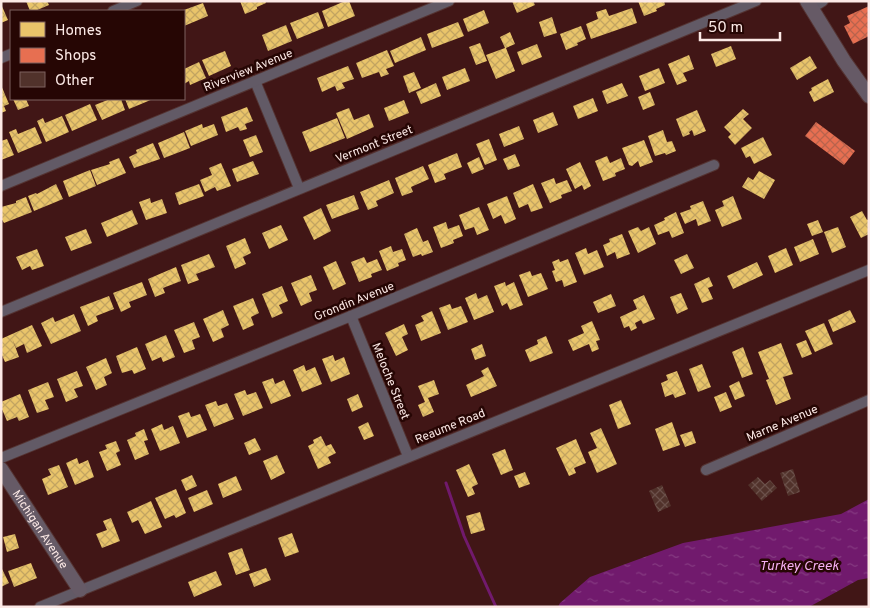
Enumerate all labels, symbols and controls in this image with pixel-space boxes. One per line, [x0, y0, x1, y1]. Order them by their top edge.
legend [10, 10, 185, 100]
scale bar [700, 10, 780, 42]
text: 50 m [708, 19, 743, 38]
text: Homes [55, 22, 102, 41]
street label: Riverview Avenue [201, 46, 295, 96]
text: Shops [55, 47, 96, 66]
text: Other [55, 72, 94, 91]
street label: Vermont Street [333, 122, 415, 168]
street label: Grondin Avenue [312, 279, 397, 325]
street label: Meloche Street [367, 341, 413, 422]
street label: Marne Avenue [744, 402, 821, 446]
street label: Reaume Road [413, 406, 488, 448]
street label: Michigan Avenue [8, 487, 71, 572]
water label: Turkey Creek [759, 558, 840, 575]

